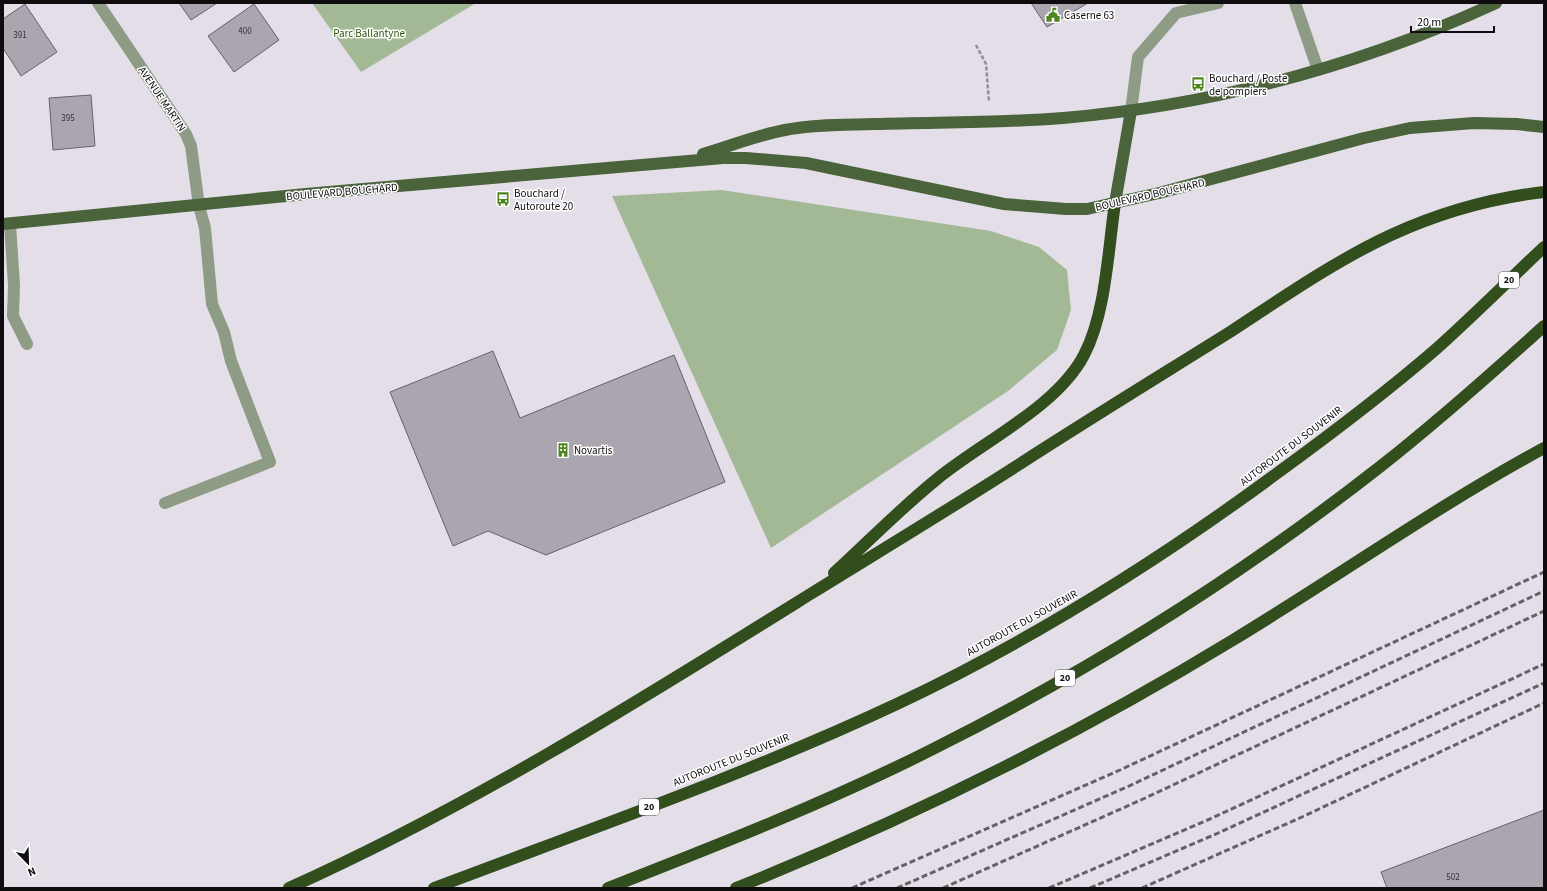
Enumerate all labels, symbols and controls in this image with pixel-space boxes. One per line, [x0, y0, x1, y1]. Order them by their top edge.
public building icon: Caserne 63 [1045, 7, 1061, 23]
place label: Caserne 63 [1064, 8, 1114, 23]
scale bar [1411, 8, 1494, 34]
text: 20 m [1417, 14, 1441, 31]
house number: 400 [238, 25, 252, 38]
park label: Parc Ballantyne [333, 26, 405, 41]
house number: 391 [13, 29, 27, 42]
street label: AVENUE MARTIN [135, 64, 189, 134]
place label: Bouchard / Poste de pompiers [1209, 71, 1288, 99]
bus stop icon: Bouchard / Poste de pompiers [1190, 76, 1206, 92]
house number: 395 [61, 112, 75, 125]
street label: BOULEVARD BOUCHARD [1094, 175, 1206, 215]
street label: BOULEVARD BOUCHARD [286, 180, 399, 204]
place label: Bouchard / Autoroute 20 [514, 186, 573, 214]
bus stop icon: Bouchard / Autoroute 20 [495, 191, 511, 207]
road number: 20 [1499, 272, 1519, 288]
street label: AUTOROUTE DU SOUVENIR [1237, 403, 1345, 489]
building icon: Novartis [555, 442, 571, 458]
place label: Novartis [574, 443, 613, 458]
street label: AUTOROUTE DU SOUVENIR [964, 586, 1080, 660]
road number: 20 [1055, 670, 1075, 686]
street label: AUTOROUTE DU SOUVENIR [671, 730, 791, 790]
road number: 20 [639, 799, 659, 815]
north arrow [8, 843, 48, 883]
text: N [25, 863, 38, 880]
house number: 502 [1446, 871, 1460, 884]

